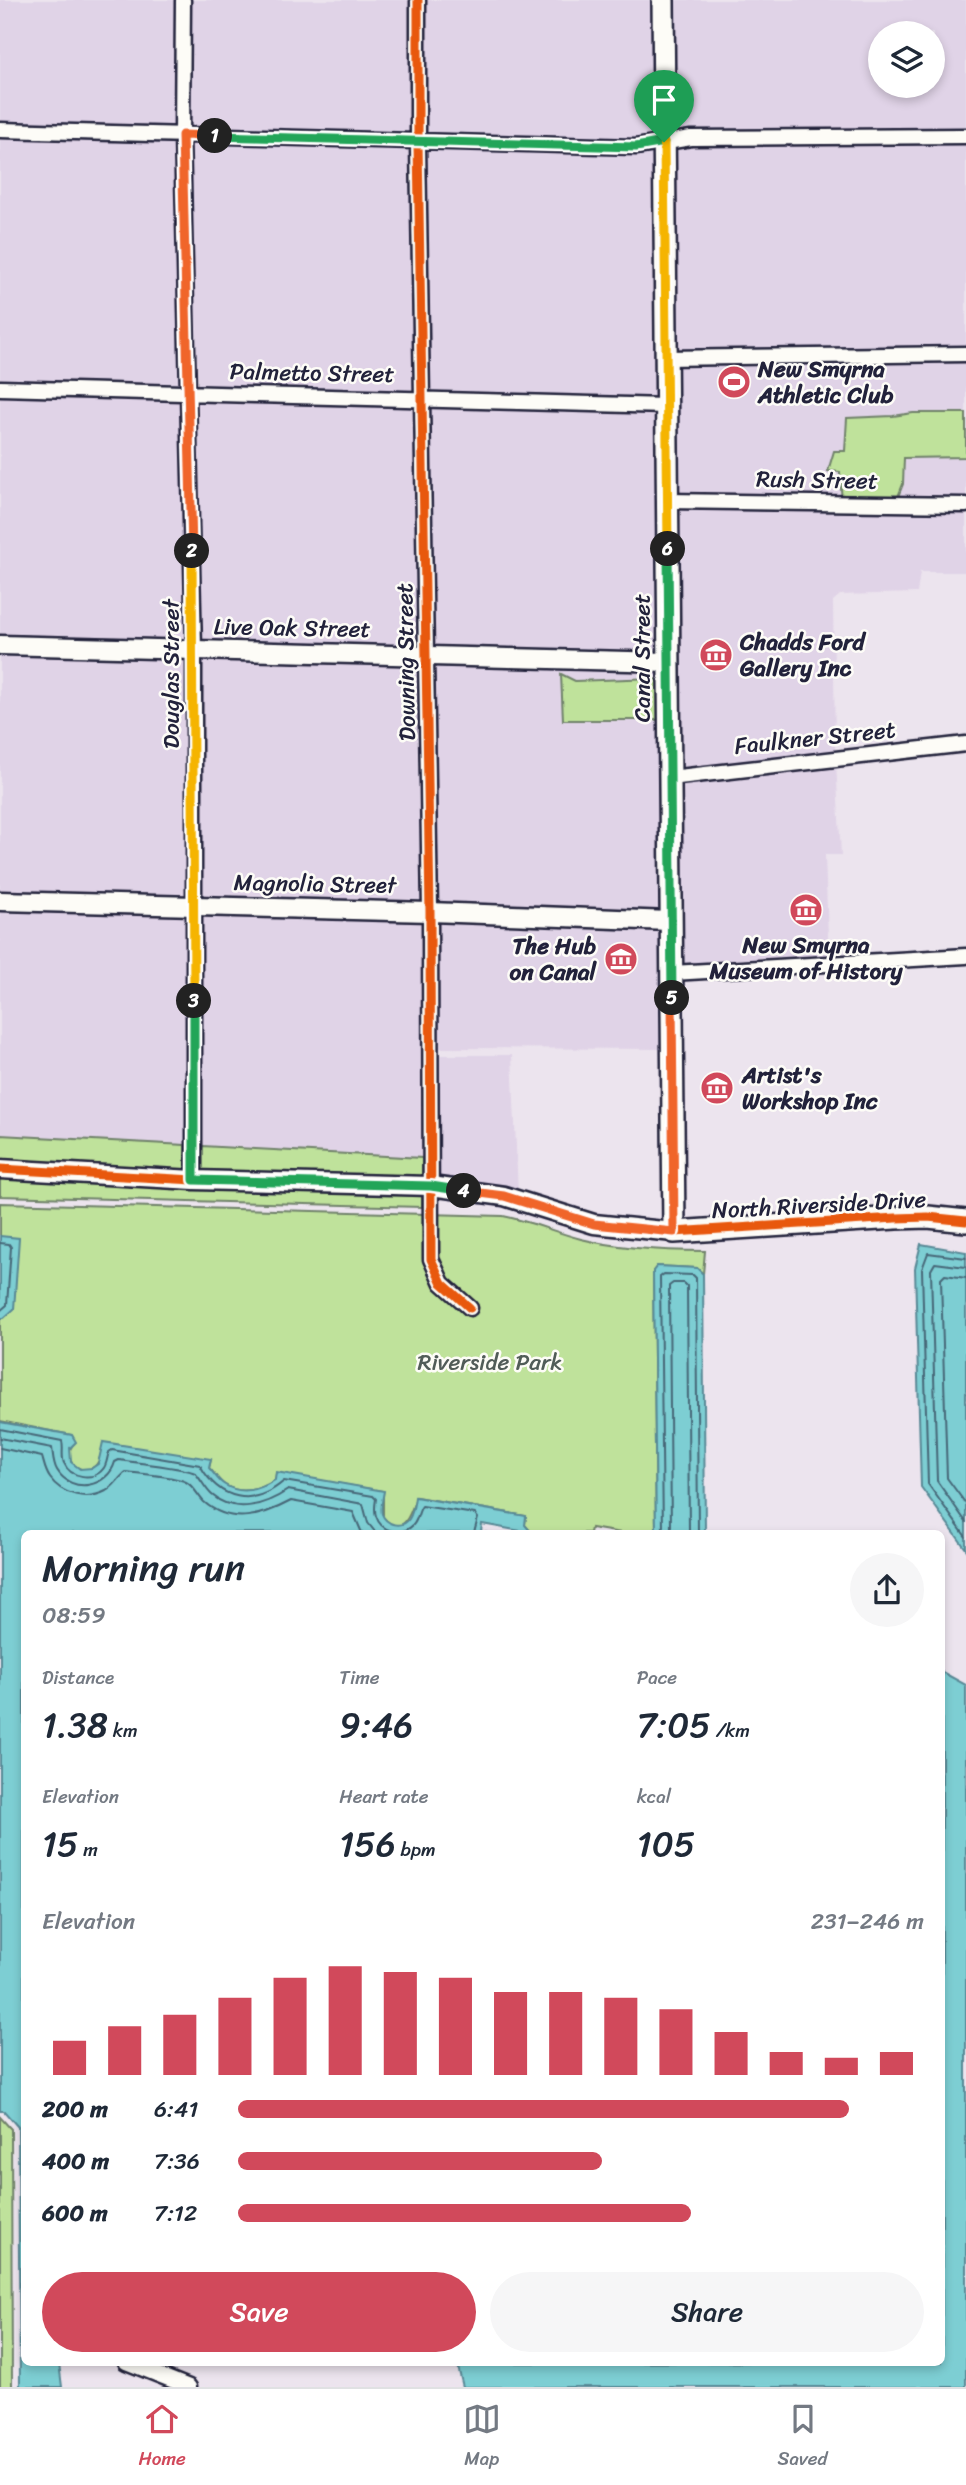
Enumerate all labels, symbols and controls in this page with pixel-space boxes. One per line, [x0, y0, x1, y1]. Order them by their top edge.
map controls [868, 21, 945, 98]
button: layers [868, 21, 945, 98]
pin [634, 70, 694, 142]
icon: arrive [645, 81, 683, 119]
pin: 1 [198, 118, 232, 154]
text: 1 [210, 119, 219, 152]
place label: New Smyrna Athletic Club [757, 349, 894, 416]
street label: Palmetto Street [229, 351, 395, 395]
sports icon: New Smyrna Athletic Club [715, 363, 753, 401]
street label: Rush Street [756, 458, 878, 502]
pin: 6 [650, 532, 686, 566]
text: 6 [662, 532, 673, 565]
pin: 2 [174, 534, 210, 568]
text: 2 [186, 534, 197, 567]
street label: Downing Street [384, 583, 428, 741]
street label: Canal Street [622, 594, 663, 722]
street label: Douglas Street [151, 597, 192, 749]
street label: Live Oak Street [213, 606, 371, 650]
place label: Chadds Ford Gallery Inc [739, 622, 866, 689]
museum icon: Chadds Ford Gallery Inc [697, 636, 735, 674]
street label: Faulkner Street [732, 709, 898, 767]
street label: Magnolia Street [233, 862, 398, 906]
museum icon: New Smyrna Museum of History [787, 891, 825, 929]
place label: New Smyrna Museum of History [708, 925, 904, 992]
place label: The Hub on Canal [510, 926, 597, 993]
museum icon: The Hub on Canal [602, 940, 640, 978]
pin: 5 [654, 981, 690, 1016]
text: 5 [666, 981, 677, 1014]
pin: 3 [176, 984, 212, 1018]
text: 3 [188, 984, 199, 1017]
place label: Artist's Workshop Inc [741, 1055, 878, 1122]
museum icon: Artist's Workshop Inc [698, 1069, 736, 1107]
pin: 4 [447, 1174, 482, 1208]
text: 4 [458, 1174, 469, 1207]
street label: North Riverside Drive [711, 1179, 927, 1231]
park label: Riverside Park [417, 1342, 563, 1383]
text: Morning run [42, 1535, 245, 1602]
button: share [850, 1553, 924, 1627]
text: 08:59 [42, 1595, 106, 1636]
text: Distance [42, 1661, 114, 1694]
text: Time [339, 1661, 380, 1694]
text: Pace [637, 1661, 677, 1694]
text: 1.38 [42, 1694, 108, 1756]
text: 9:46 [339, 1694, 413, 1756]
text: 7:05 [637, 1694, 711, 1756]
text: km [108, 1714, 138, 1747]
text: /km [711, 1714, 750, 1747]
text: Elevation [42, 1780, 119, 1813]
text: Heart rate [339, 1780, 429, 1813]
text: kcal [637, 1780, 671, 1813]
text: 15 [42, 1813, 78, 1875]
text: 156 [339, 1813, 396, 1875]
text: 105 [637, 1813, 695, 1875]
text: m [78, 1833, 98, 1866]
text: bpm [396, 1833, 436, 1866]
text: Elevation [42, 1901, 135, 1942]
text: 231–246 m [811, 1901, 924, 1942]
text: 200 m [42, 2089, 108, 2130]
text: 6:41 [154, 2089, 198, 2130]
text: 400 m [42, 2141, 109, 2182]
text: 7:36 [154, 2141, 200, 2182]
text: 600 m [42, 2193, 108, 2234]
text: 7:12 [154, 2193, 197, 2234]
button: Save [42, 2272, 476, 2352]
button: Share [490, 2272, 924, 2352]
tab: Home [138, 2400, 186, 2475]
tab: Map [463, 2400, 501, 2475]
tab: Saved [778, 2400, 828, 2475]

